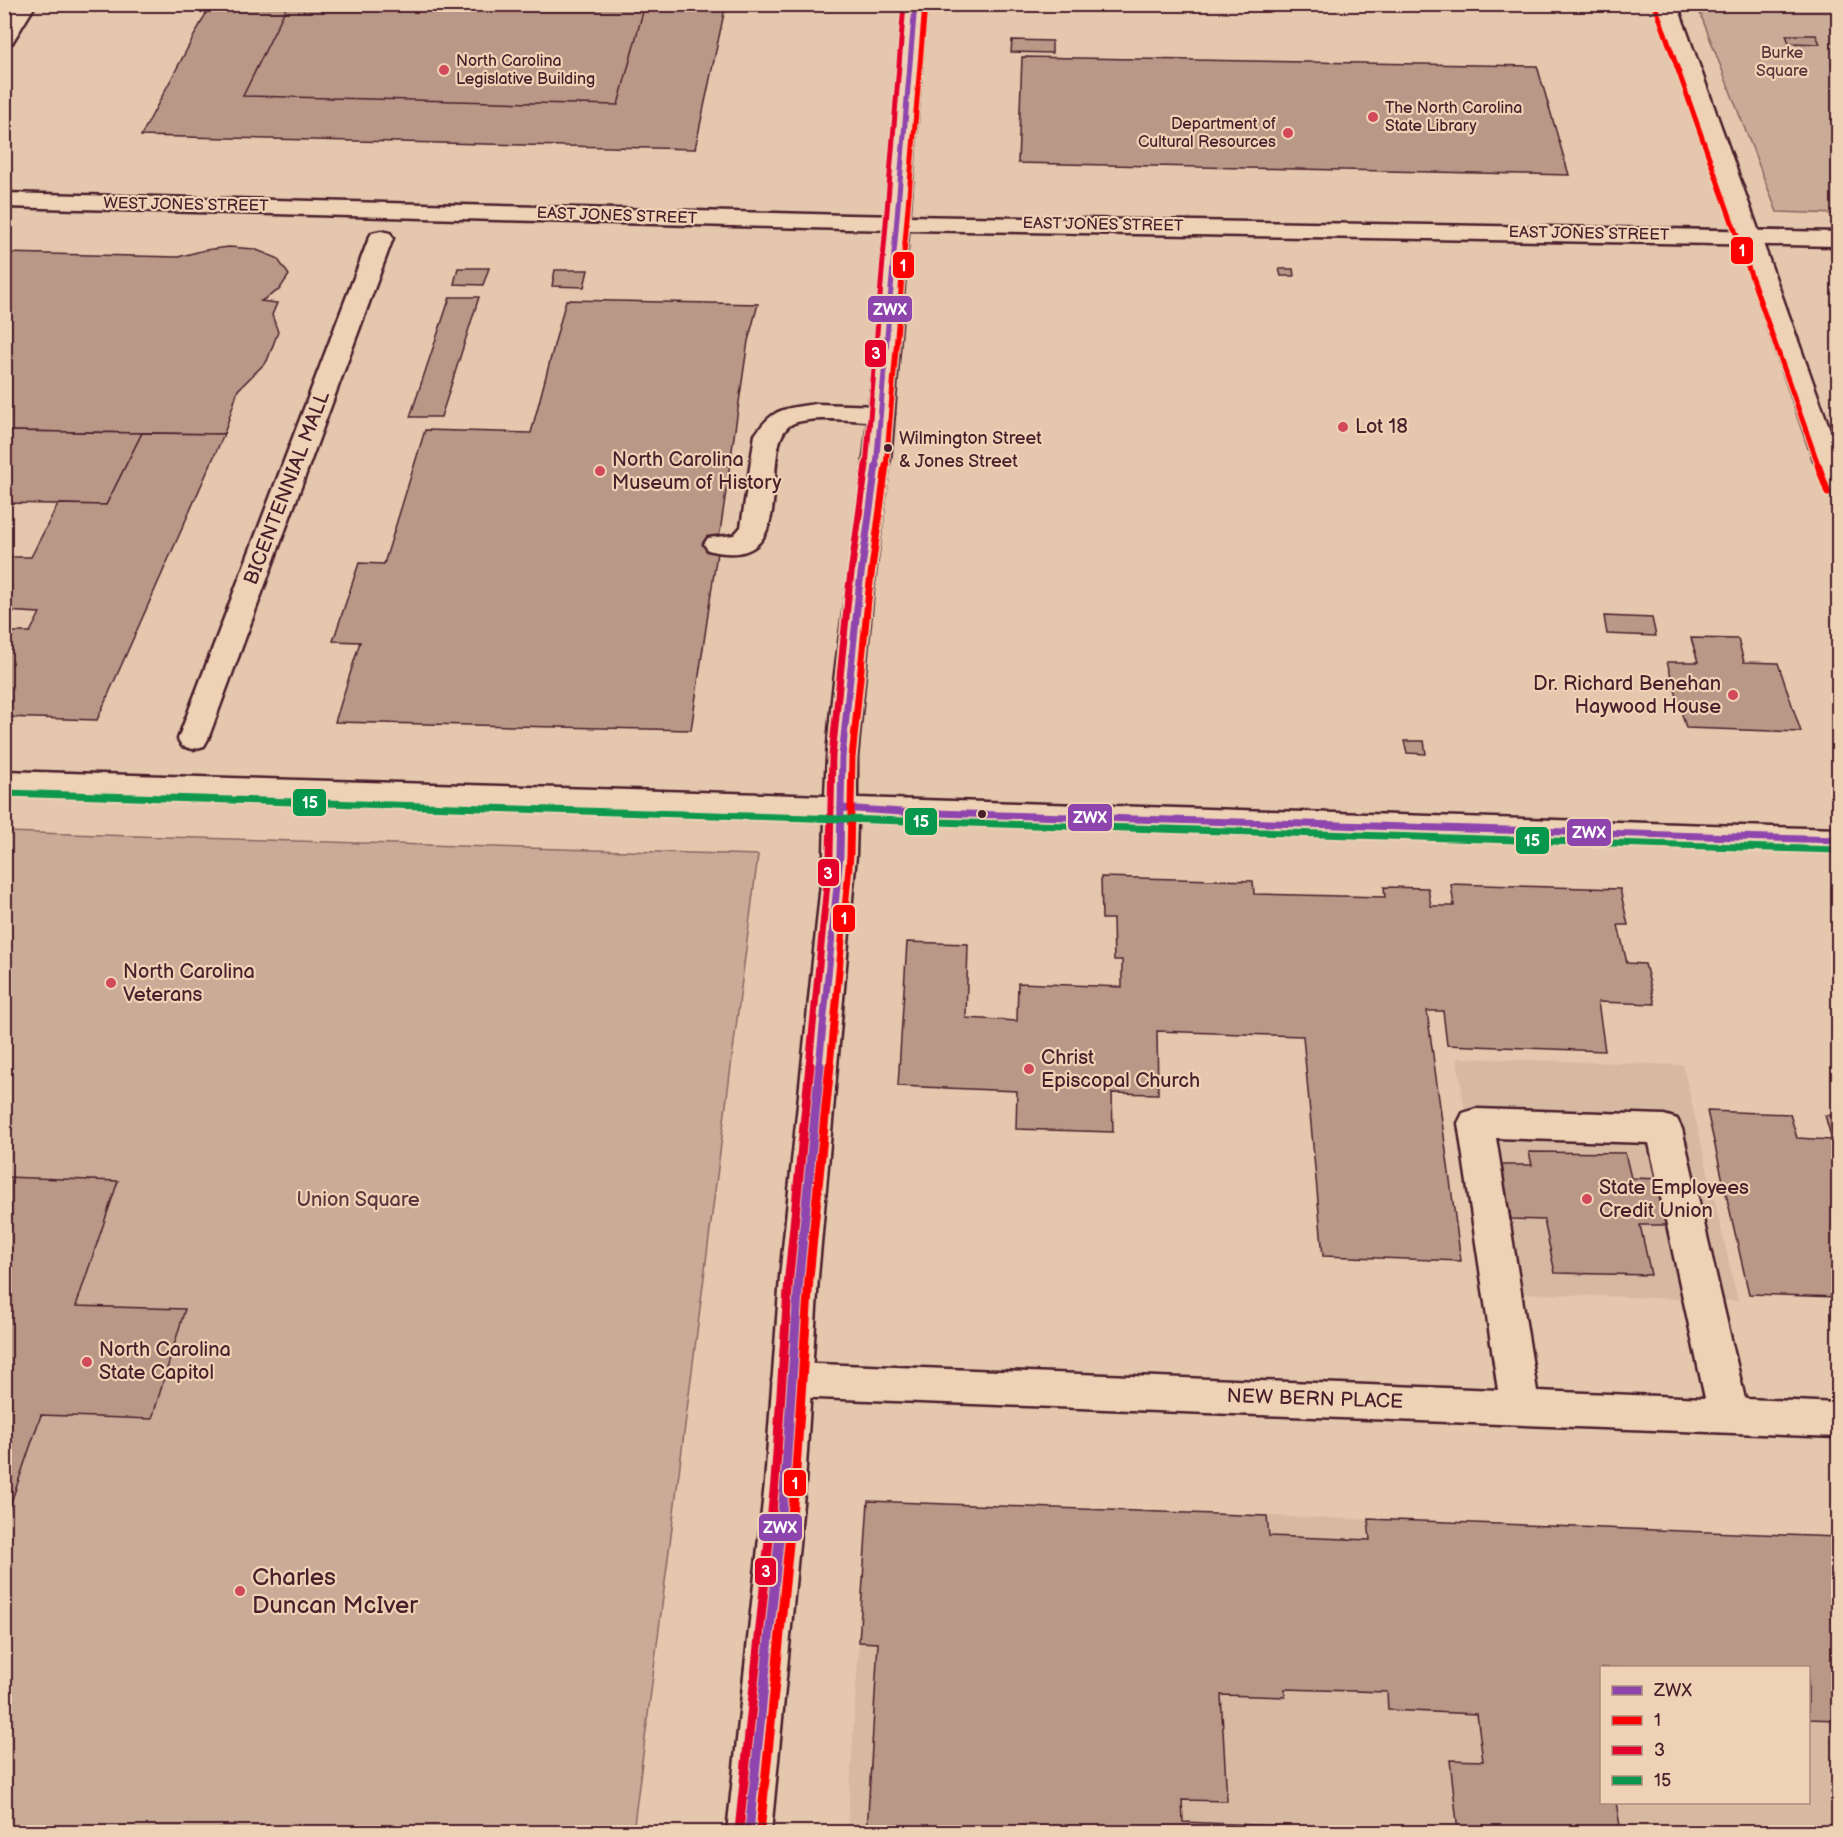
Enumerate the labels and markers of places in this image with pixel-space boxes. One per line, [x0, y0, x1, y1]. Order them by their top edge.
place label: North Carolina Legislative Building [456, 52, 595, 89]
marker: North Carolina Legislative Building [437, 63, 451, 77]
place label: The North Carolina State Library [1385, 99, 1522, 136]
marker: The North Carolina State Library [1366, 110, 1380, 124]
place label: Department of Cultural Resources [1138, 115, 1276, 152]
marker: Department of Cultural Resources [1281, 126, 1295, 140]
place label: Lot 18 [1355, 415, 1408, 439]
marker: Lot 18 [1336, 420, 1350, 434]
place label: Wilmington Street & Jones Street [899, 428, 1042, 472]
marker: Wilmington Street & Jones Street [882, 442, 894, 454]
place label: North Carolina Museum of History [612, 448, 781, 495]
marker: North Carolina Museum of History [593, 464, 607, 478]
place label: Dr. Richard Benehan Haywood House [1533, 672, 1721, 719]
marker: Dr. Richard Benehan Haywood House [1726, 688, 1740, 702]
unlabelled marker [976, 808, 988, 820]
place label: North Carolina Veterans [123, 960, 255, 1007]
marker: North Carolina Veterans [104, 976, 118, 990]
place label: Christ Episcopal Church [1041, 1046, 1200, 1093]
marker: Christ Episcopal Church [1022, 1062, 1036, 1076]
place label: State Employees Credit Union [1599, 1176, 1749, 1223]
marker: State Employees Credit Union [1580, 1192, 1594, 1206]
place label: North Carolina State Capitol [99, 1338, 231, 1385]
marker: North Carolina State Capitol [80, 1355, 94, 1369]
place label: Charles Duncan McIver [252, 1563, 418, 1620]
marker: Charles Duncan McIver [233, 1584, 247, 1598]

